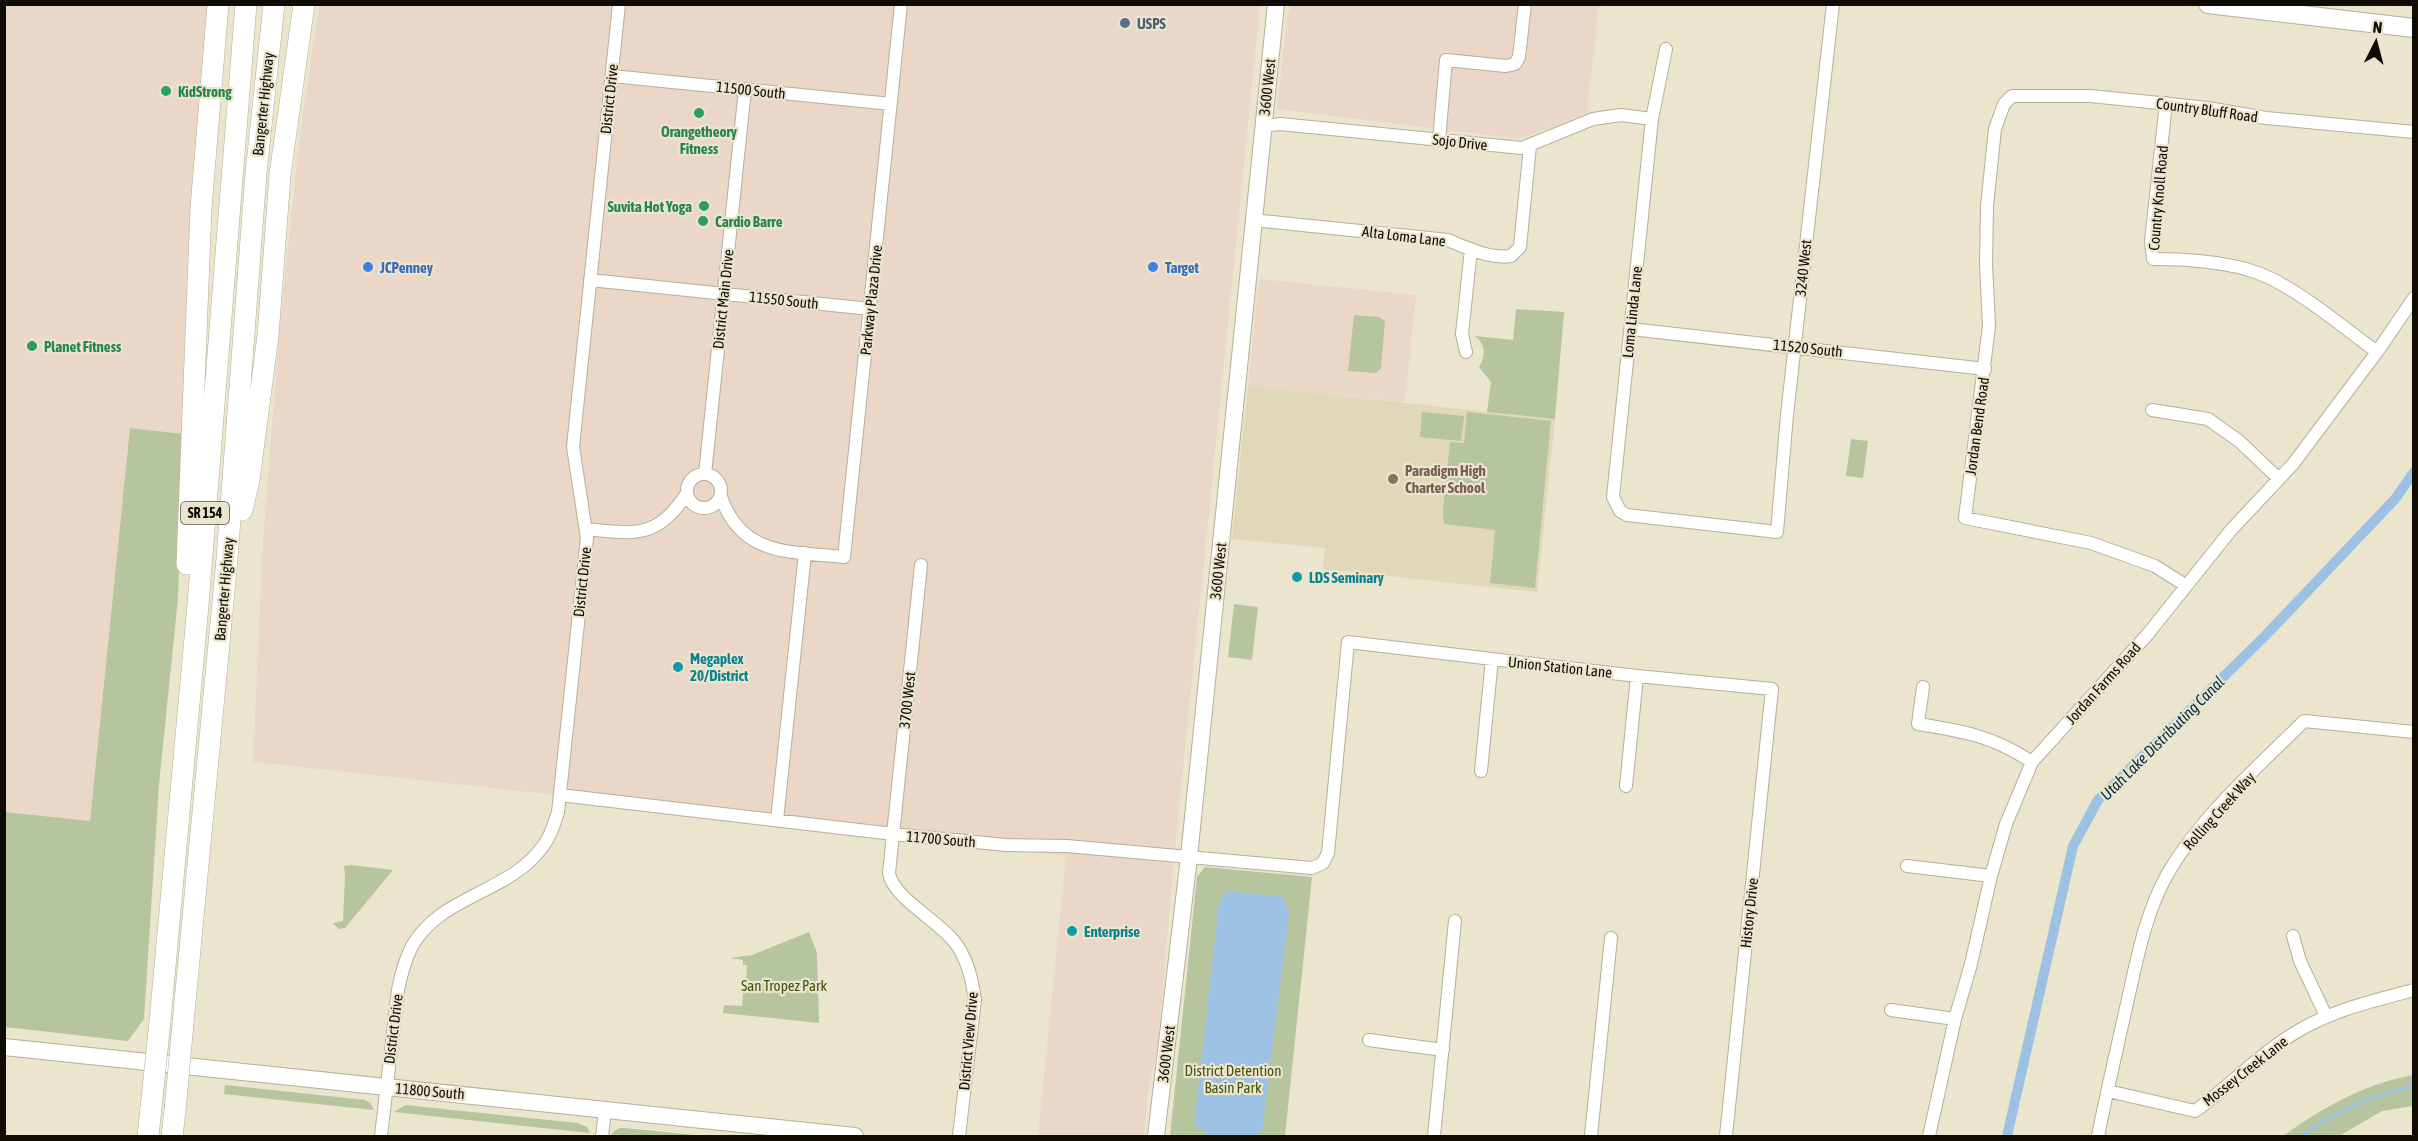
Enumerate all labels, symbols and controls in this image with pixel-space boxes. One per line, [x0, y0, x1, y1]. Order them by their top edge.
north arrow [2346, 12, 2406, 72]
place label: USPS [1137, 15, 1167, 32]
marker: USPS [1118, 16, 1132, 30]
text: N [2372, 18, 2383, 37]
street label: Bangerter Highway [249, 51, 277, 157]
street label: 3600 West [1256, 58, 1278, 116]
street label: District Drive [597, 63, 621, 135]
street label: 11500 South [716, 78, 786, 102]
place label: KidStrong [178, 83, 232, 100]
marker: KidStrong [159, 84, 173, 98]
street label: Country Bluff Road [2155, 94, 2259, 126]
marker: Orangetheory Fitness [692, 106, 706, 120]
place label: Orangetheory Fitness [661, 123, 738, 157]
street label: Sojo Drive [1432, 131, 1488, 153]
street label: Country Knoll Road [2145, 145, 2171, 251]
place label: Suvita Hot Yoga [607, 198, 692, 215]
marker: Suvita Hot Yoga [697, 199, 711, 213]
place label: Cardio Barre [715, 213, 783, 230]
marker: Cardio Barre [696, 214, 710, 228]
street label: Alta Loma Lane [1361, 222, 1447, 250]
street label: 3240 West [1792, 239, 1814, 297]
street label: Parkway Plaza Drive [857, 244, 885, 356]
street label: District Main Drive [709, 248, 737, 350]
place label: JCPenney [379, 259, 434, 276]
place label: Target [1165, 259, 1199, 276]
marker: JCPenney [361, 260, 375, 274]
marker: Target [1146, 260, 1160, 274]
street label: Loma Linda Lane [1619, 265, 1645, 359]
street label: 11550 South [749, 288, 819, 312]
street label: 11520 South [1773, 336, 1843, 360]
place label: Planet Fitness [44, 338, 122, 355]
marker: Planet Fitness [25, 339, 39, 353]
street label: Jordan Bend Road [1962, 376, 1992, 476]
place label: Paradigm High Charter School [1405, 462, 1486, 496]
marker: Paradigm High Charter School [1386, 472, 1400, 486]
road number: SR 154 [181, 502, 229, 524]
street label: Bangerter Highway [211, 537, 237, 641]
street label: 3600 West [1207, 542, 1229, 600]
street label: District Drive [570, 546, 594, 618]
place label: LDS Seminary [1309, 569, 1385, 586]
marker: LDS Seminary [1290, 570, 1304, 584]
street label: Jordan Farms Road [2062, 639, 2144, 727]
place label: Megaplex 20/District [690, 650, 749, 684]
street label: Union Station Lane [1507, 653, 1613, 681]
marker: Megaplex 20/District [671, 660, 685, 674]
street label: 3700 West [896, 671, 918, 729]
water label: Utah Lake Distributing Canal [2096, 672, 2228, 804]
street label: Rolling Creek Way [2180, 769, 2258, 853]
street label: 11700 South [906, 828, 976, 850]
street label: History Drive [1737, 877, 1761, 949]
place label: Enterprise [1084, 923, 1140, 940]
marker: Enterprise [1065, 924, 1079, 938]
park label: San Tropez Park [741, 977, 827, 994]
street label: District View Drive [955, 991, 981, 1091]
street label: District Drive [380, 993, 406, 1065]
street label: 3600 West [1154, 1025, 1178, 1083]
street label: Mossey Creek Lane [2199, 1033, 2291, 1109]
park label: District Detention Basin Park [1185, 1062, 1281, 1096]
street label: 11800 South [395, 1080, 465, 1102]

